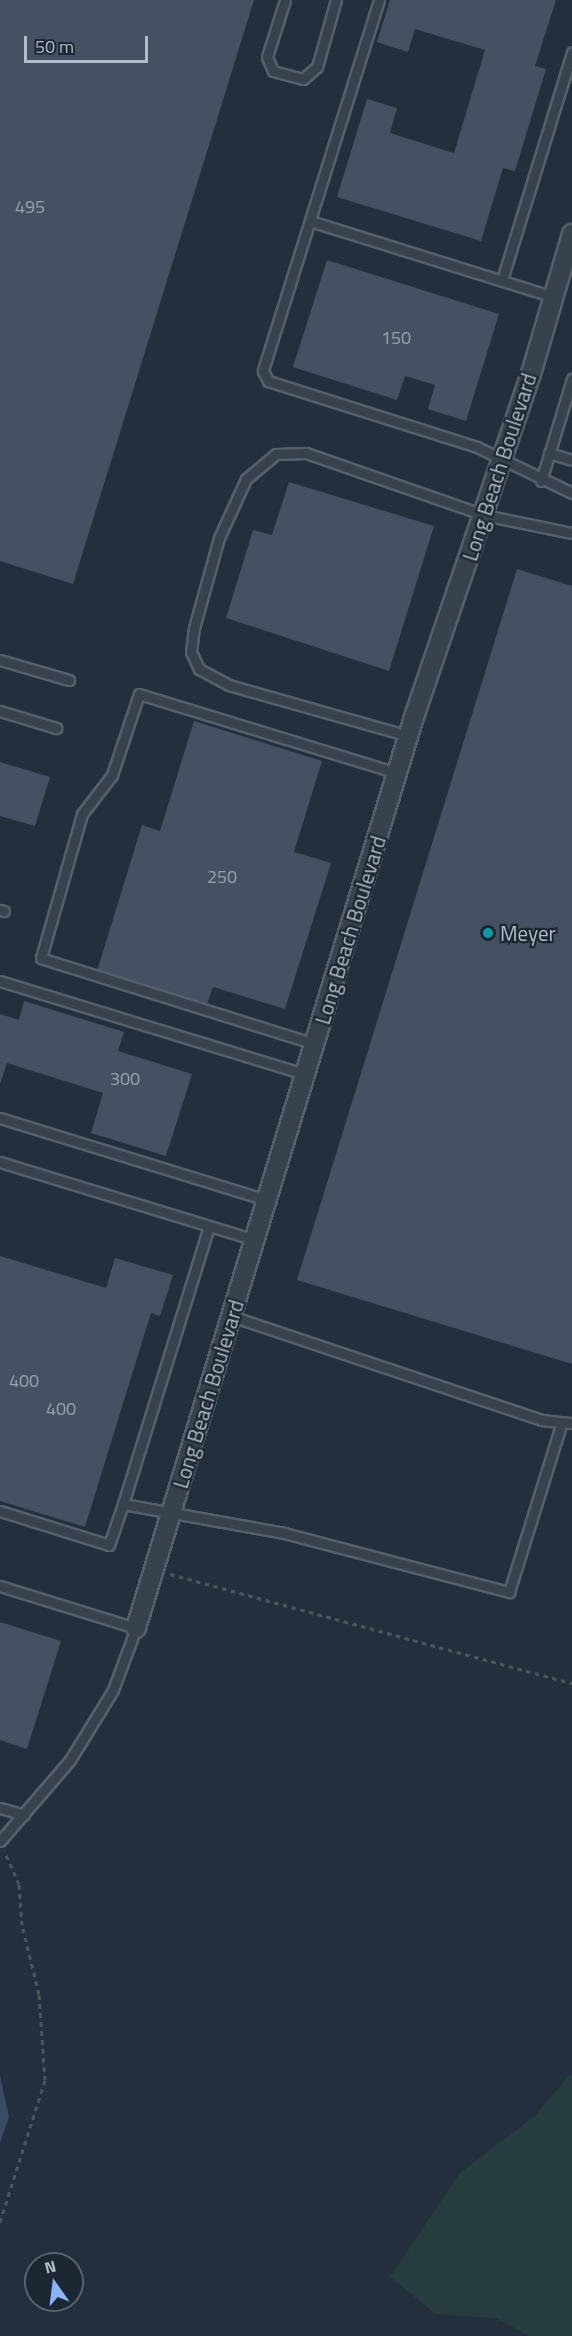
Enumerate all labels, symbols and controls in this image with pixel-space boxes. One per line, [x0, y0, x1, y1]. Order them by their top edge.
scale bar [27, 24, 152, 62]
text: 50 m [35, 33, 74, 60]
house number: 495 [15, 196, 45, 218]
house number: 150 [381, 327, 411, 349]
street label: Long Beach Boulevard [457, 370, 541, 564]
street label: Long Beach Boulevard [309, 833, 391, 1027]
house number: 250 [207, 866, 237, 888]
place label: Meyer [500, 920, 556, 946]
marker: Meyer [481, 926, 495, 940]
house number: 300 [110, 1068, 140, 1090]
street label: Long Beach Boulevard [167, 1297, 249, 1491]
house number: 400 [9, 1370, 39, 1392]
house number: 400 [46, 1398, 76, 1420]
north arrow [24, 2252, 84, 2312]
text: N [42, 2253, 58, 2279]

